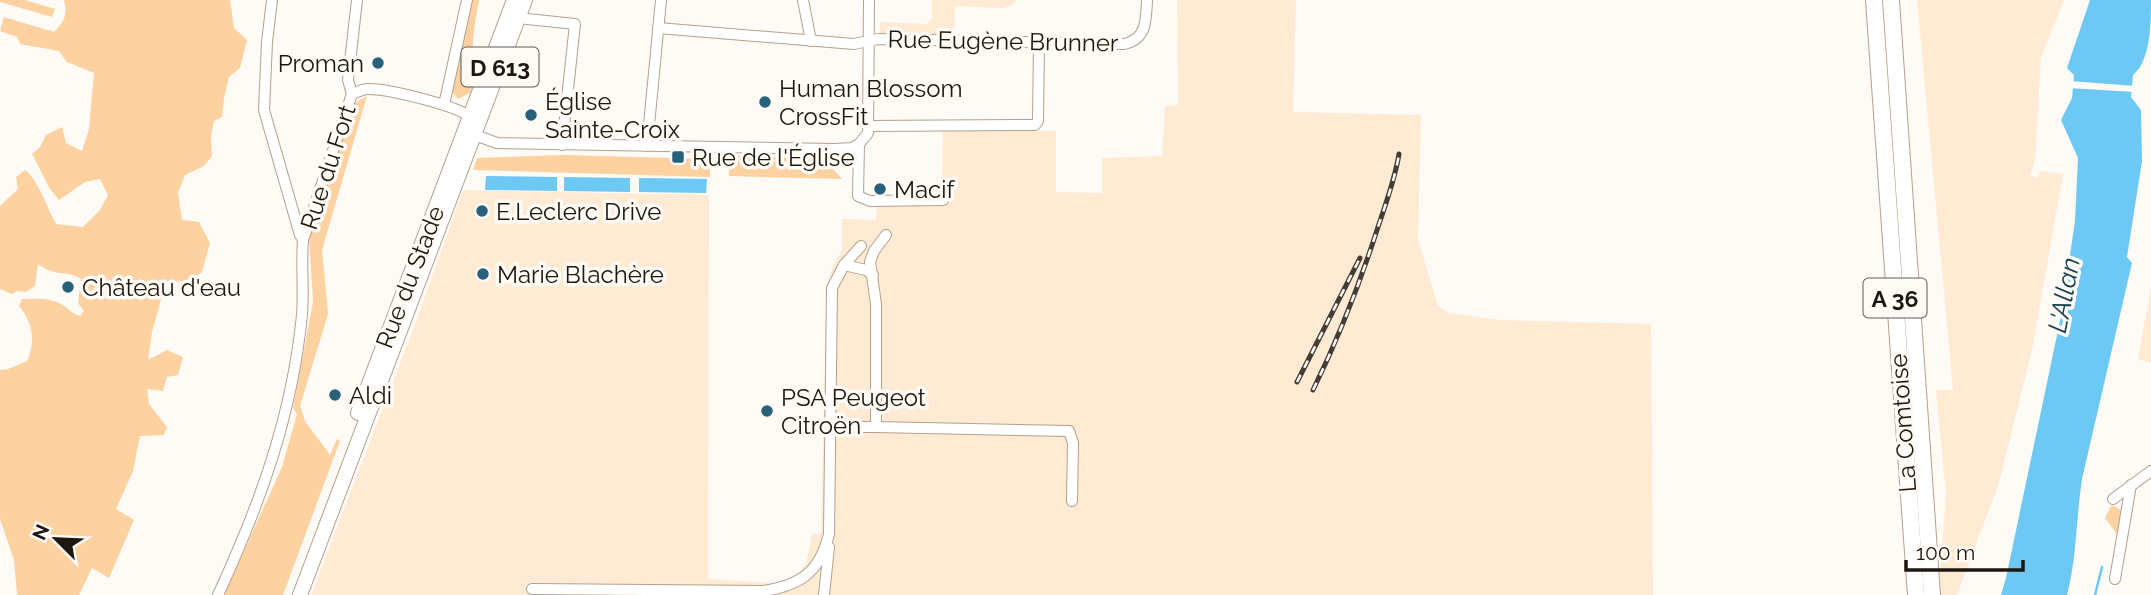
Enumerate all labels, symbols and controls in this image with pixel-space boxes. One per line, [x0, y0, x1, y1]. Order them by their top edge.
street label: Rue Eugène Brunner [887, 24, 1119, 58]
road number: D 613 [462, 48, 538, 86]
place label: Proman [278, 49, 364, 78]
marker: Proman [370, 55, 386, 71]
place label: Human Blossom CrossFit [779, 74, 963, 131]
place label: Église Sainte-Croix [545, 87, 680, 144]
marker: Human Blossom CrossFit [757, 94, 773, 110]
street label: Rue du Fort [294, 101, 362, 233]
marker: Église Sainte-Croix [523, 107, 539, 123]
place label: Rue de l'Église [692, 143, 855, 172]
marker: Rue de l'Église [670, 149, 686, 165]
place label: Macif [894, 175, 955, 204]
marker: Macif [872, 181, 888, 197]
place label: E.Leclerc Drive [496, 197, 661, 226]
street label: Rue du Stade [370, 202, 450, 352]
marker: E.Leclerc Drive [474, 203, 490, 219]
water label: L'Allan [2042, 255, 2086, 335]
place label: Marie Blachère [497, 260, 664, 289]
marker: Marie Blachère [475, 266, 491, 282]
place label: Château d'eau [82, 273, 241, 302]
road number: A 36 [1864, 278, 1926, 318]
marker: Château d'eau [60, 279, 76, 295]
street label: La Comtoise [1884, 353, 1922, 493]
place label: Aldi [349, 381, 392, 410]
place label: PSA Peugeot Citroën [781, 383, 926, 440]
marker: Aldi [327, 387, 343, 403]
marker: PSA Peugeot Citroën [759, 403, 775, 419]
north arrow [21, 504, 91, 574]
text: N [27, 521, 53, 543]
scale bar [1906, 528, 2023, 572]
text: 100 m [1916, 540, 1975, 565]

